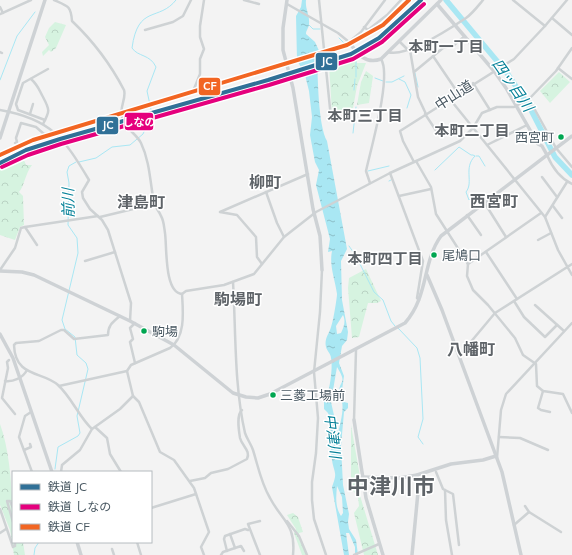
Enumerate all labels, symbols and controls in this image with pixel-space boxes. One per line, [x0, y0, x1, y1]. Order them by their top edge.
district label: 本町一丁目 [408, 37, 484, 56]
line badge: JC [315, 52, 338, 71]
text: JC [321, 54, 333, 68]
water label: 四ッ目川 [488, 55, 539, 117]
street label: 中山道 [431, 76, 477, 114]
line badge: CF [198, 77, 221, 96]
text: CF [203, 79, 217, 93]
district label: 本町三丁目 [327, 106, 403, 125]
line badge: しなの [124, 112, 154, 131]
text: しなの [123, 115, 156, 129]
line badge: JC [96, 116, 119, 135]
text: JC [102, 118, 114, 132]
district label: 本町二丁目 [434, 121, 510, 140]
place label: 西宮町 [515, 129, 554, 145]
marker: 西宮町 [556, 132, 566, 142]
district label: 柳町 [249, 172, 281, 192]
water label: 前川 [58, 186, 78, 218]
district label: 西宮町 [470, 191, 518, 211]
district label: 津島町 [117, 192, 165, 212]
place label: 尾鳩口 [442, 247, 481, 263]
district label: 本町四丁目 [347, 249, 423, 268]
marker: 尾鳩口 [429, 250, 439, 260]
district label: 駒場町 [214, 289, 262, 309]
place label: 駒場 [152, 323, 178, 339]
marker: 駒場 [139, 326, 149, 336]
district label: 八幡町 [447, 339, 495, 359]
place label: 三菱工場前 [280, 387, 345, 403]
marker: 三菱工場前 [268, 390, 278, 400]
water label: 中津川 [321, 413, 345, 461]
legend [12, 471, 152, 543]
district label: 中津川市 [347, 472, 435, 500]
text: 鉄道 JC [48, 479, 87, 494]
text: 鉄道 しなの [48, 499, 111, 514]
text: 鉄道 CF [48, 519, 90, 534]

